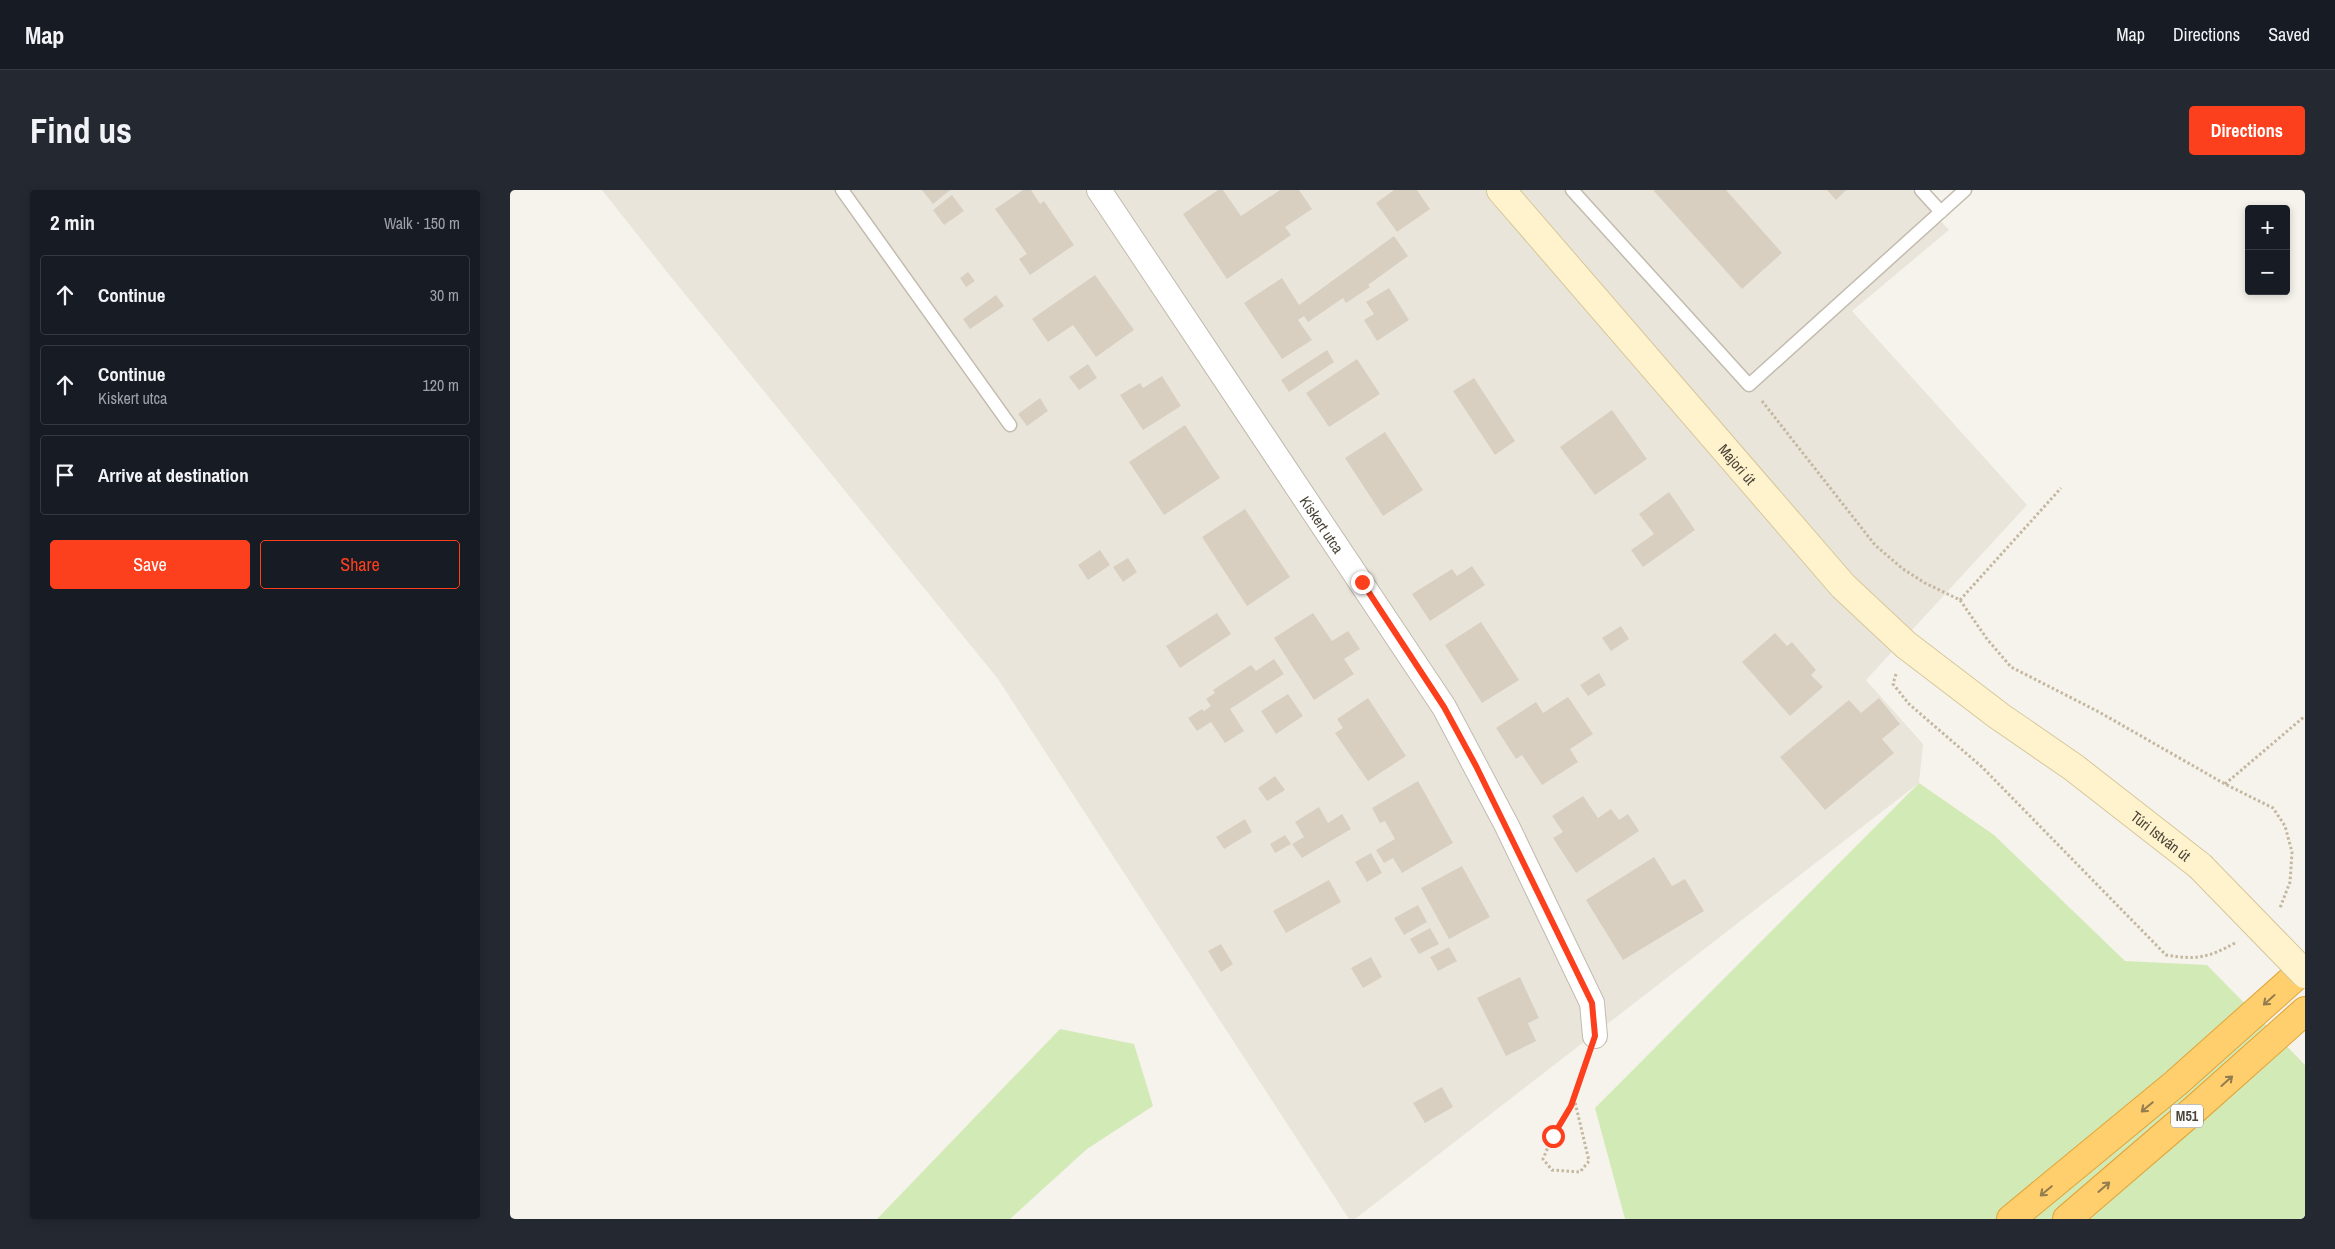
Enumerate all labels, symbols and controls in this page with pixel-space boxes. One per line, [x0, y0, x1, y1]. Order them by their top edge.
text: Map [25, 19, 64, 51]
text: Map [2116, 22, 2145, 47]
text: Directions [2173, 22, 2240, 47]
text: Saved [2268, 22, 2310, 47]
button: Directions [2189, 106, 2305, 155]
text: Find us [30, 107, 132, 154]
map controls [2245, 205, 2290, 295]
button: + [2245, 205, 2290, 250]
text: 2 min [50, 208, 95, 237]
text: Walk · 150 m [384, 212, 460, 234]
button: − [2245, 250, 2290, 295]
icon: ahead [51, 281, 79, 309]
text: Continue [98, 282, 166, 308]
text: 30 m [430, 284, 459, 306]
text: Continue [98, 361, 166, 387]
icon: ahead [51, 371, 79, 399]
text: 120 m [423, 374, 459, 396]
text: Kiskert utca [98, 387, 167, 409]
street label: Majori út [1714, 439, 1762, 489]
icon: arrive [51, 461, 79, 489]
text: Arrive at destination [98, 462, 249, 488]
street label: Kiskert utca [1295, 492, 1349, 557]
button: Save [50, 540, 250, 589]
button: Share [260, 540, 460, 589]
route end [1351, 571, 1374, 594]
street label: Túri István út [2127, 806, 2196, 866]
one-way arrow [2262, 994, 2275, 1006]
one-way arrow [2220, 1075, 2233, 1087]
one-way arrow [2140, 1102, 2153, 1113]
road number: M51 [2171, 1104, 2203, 1128]
route start [1542, 1125, 1565, 1148]
one-way arrow [2097, 1182, 2110, 1193]
one-way arrow [2040, 1185, 2053, 1196]

